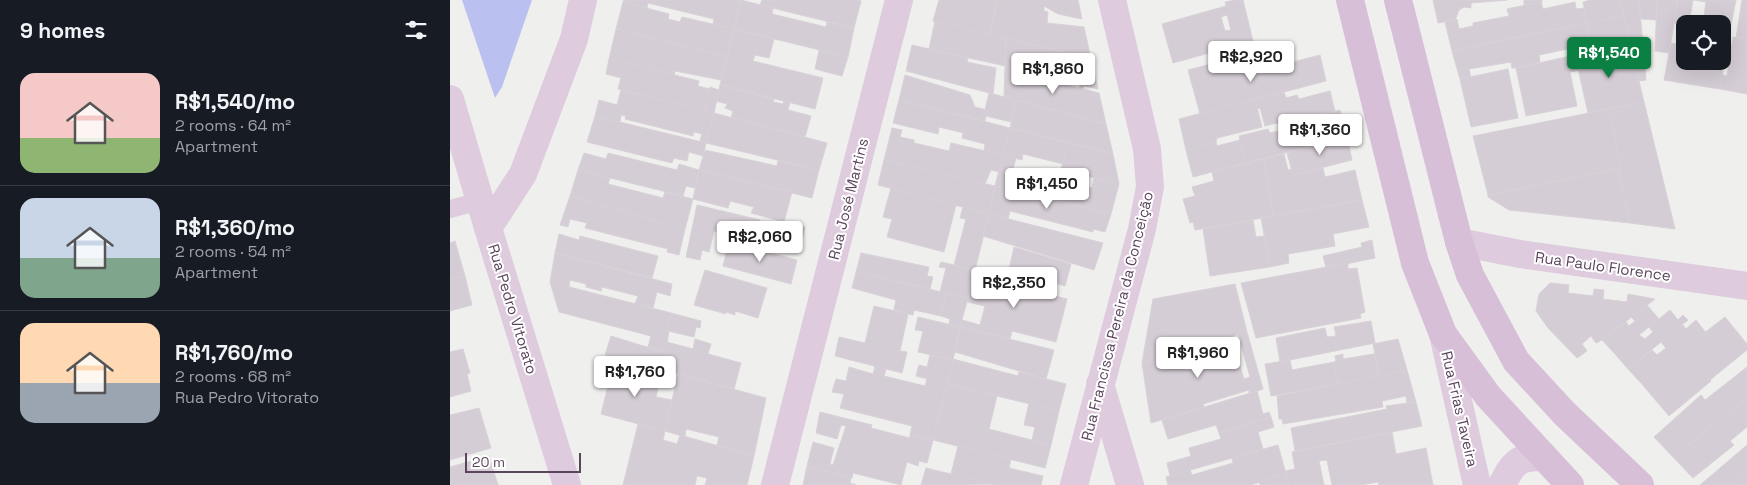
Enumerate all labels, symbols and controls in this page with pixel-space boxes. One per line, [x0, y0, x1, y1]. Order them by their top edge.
map controls [1676, 15, 1731, 70]
button: locate [1676, 15, 1731, 70]
icon: filters [402, 16, 430, 44]
text: 9 homes [20, 17, 105, 44]
pin: R$1,540 [1563, 36, 1655, 79]
pin: R$2,920 [1205, 41, 1297, 83]
text: R$1,540 [1578, 42, 1640, 63]
text: R$2,920 [1219, 46, 1283, 67]
pin: R$1,860 [1007, 52, 1099, 95]
text: R$1,860 [1022, 58, 1084, 79]
text: R$1,540/mo [175, 88, 295, 115]
icon: home [60, 93, 120, 153]
pin: R$1,360 [1274, 114, 1366, 156]
text: 2 rooms · 64 m² [175, 115, 291, 136]
text: R$1,360 [1289, 119, 1351, 140]
text: Apartment [175, 136, 258, 157]
street label: Rua José Martins [824, 136, 872, 262]
pin: R$1,450 [1001, 168, 1093, 210]
text: R$1,450 [1016, 173, 1078, 194]
street label: Rua Francisca Pereira da Conceição [1077, 189, 1157, 443]
text: R$1,360/mo [175, 214, 295, 241]
icon: home [60, 218, 120, 278]
pin: R$2,060 [714, 220, 806, 263]
text: R$2,060 [728, 226, 792, 247]
text: 2 rooms · 54 m² [175, 241, 291, 262]
street label: Rua Pedro Vitorato [484, 242, 542, 376]
street label: Rua Paulo Florence [1534, 247, 1672, 285]
text: Apartment [175, 262, 258, 283]
pin: R$2,350 [968, 266, 1060, 309]
text: R$2,350 [982, 272, 1046, 293]
pin: R$1,960 [1152, 336, 1244, 379]
text: R$1,760/mo [175, 339, 293, 366]
text: R$1,960 [1167, 342, 1229, 363]
icon: home [60, 343, 120, 403]
street label: Rua Frias Taveira [1437, 349, 1483, 469]
pin: R$1,760 [589, 356, 681, 398]
text: R$1,760 [605, 361, 665, 382]
text: 2 rooms · 68 m² [175, 366, 291, 387]
text: Rua Pedro Vitorato [175, 387, 319, 408]
scale bar [465, 450, 581, 473]
text: 20 m [472, 453, 505, 471]

